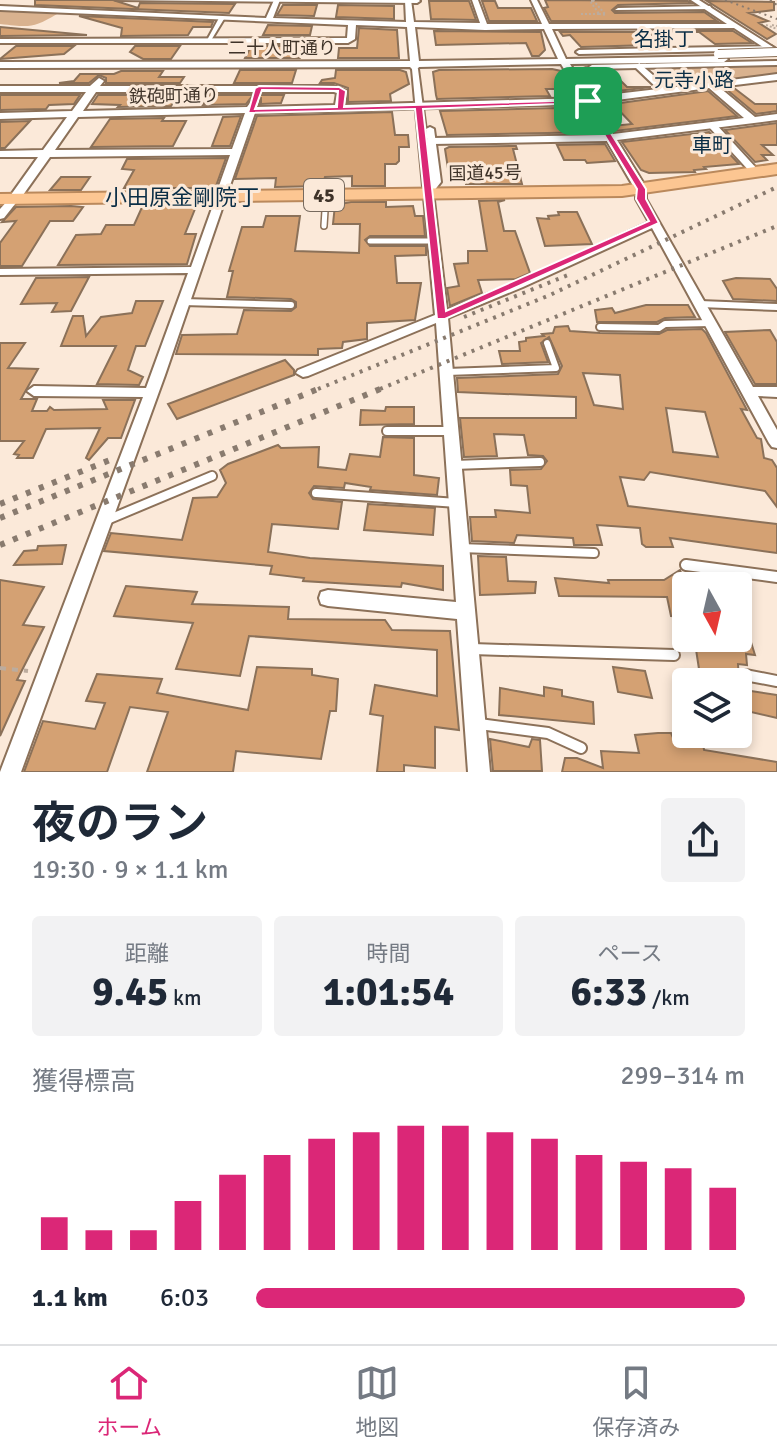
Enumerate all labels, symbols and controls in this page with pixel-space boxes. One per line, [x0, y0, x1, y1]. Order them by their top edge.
district label: 名掛丁 [634, 27, 694, 52]
street label: 二十人町通り [228, 37, 336, 59]
pin [554, 67, 622, 135]
district label: 元寺小路 [654, 68, 734, 93]
icon: arrive [566, 79, 610, 123]
street label: 鉄砲町通り [129, 84, 219, 108]
district label: 車町 [692, 133, 732, 158]
street label: 国道45号 [448, 161, 522, 185]
road number: 45 [304, 179, 344, 211]
district label: 小田原金剛院丁 [105, 184, 259, 211]
north arrow [672, 572, 752, 652]
map controls [672, 572, 752, 748]
button: layers [672, 668, 752, 748]
text: 夜のラン [32, 797, 208, 851]
button: share [661, 798, 745, 882]
text: 19:30 · 9 × 1.1 km [32, 854, 228, 886]
text: 距離 [125, 940, 169, 967]
text: 時間 [366, 940, 411, 967]
text: ペース [598, 940, 663, 967]
text: 9.45 [92, 967, 168, 1017]
text: 1:01:54 [323, 967, 454, 1017]
text: 6:33 [571, 967, 647, 1017]
text: km [168, 984, 202, 1011]
text: /km [647, 984, 690, 1011]
text: 299–314 m [621, 1060, 745, 1092]
text: 獲得標高 [32, 1066, 136, 1098]
text: 1.1 km [32, 1282, 108, 1314]
text: 6:03 [160, 1282, 209, 1314]
tab: ホーム [97, 1361, 162, 1441]
tab: 地図 [355, 1361, 399, 1441]
tab: 保存済み [592, 1361, 680, 1441]

